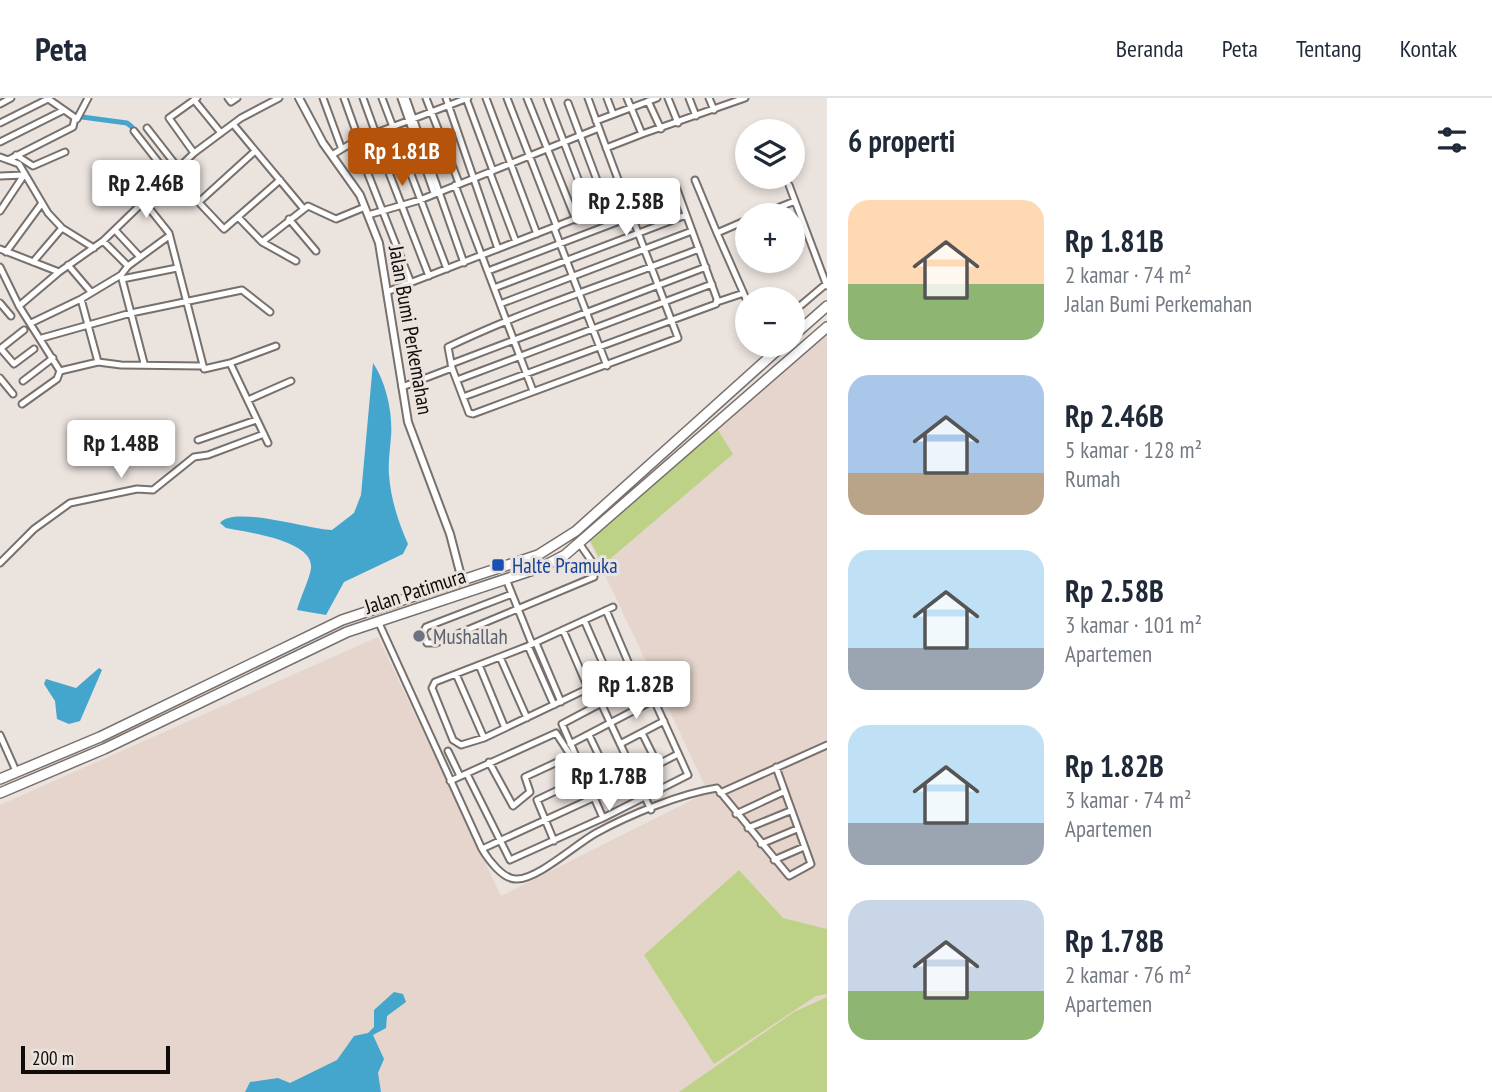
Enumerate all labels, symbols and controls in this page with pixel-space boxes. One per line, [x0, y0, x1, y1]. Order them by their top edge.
text: Peta [35, 27, 87, 70]
text: Beranda [1116, 33, 1184, 64]
text: Peta [1222, 33, 1258, 64]
text: Tentang [1296, 33, 1362, 64]
text: Kontak [1400, 33, 1457, 64]
map controls [735, 119, 805, 357]
button: layers [735, 119, 805, 189]
text: 6 properti [848, 121, 955, 160]
icon: filters [1433, 121, 1471, 159]
pin: Rp 1.81B [330, 129, 474, 188]
text: Rp 1.81B [364, 136, 440, 165]
pin: Rp 2.46B [74, 160, 218, 220]
text: Rp 2.46B [108, 168, 184, 197]
pin: Rp 2.58B [554, 178, 698, 238]
text: Rp 2.58B [588, 186, 664, 215]
button: + [735, 203, 805, 273]
text: Rp 1.81B [1065, 221, 1164, 260]
icon: home [904, 228, 988, 312]
street label: Jalan Bumi Perkemahan [383, 242, 439, 417]
text: 2 kamar · 74 m² [1065, 260, 1192, 289]
button: − [735, 287, 805, 357]
text: Jalan Bumi Perkemahan [1065, 289, 1252, 318]
text: Rp 2.46B [1065, 396, 1164, 435]
icon: home [904, 403, 988, 487]
pin: Rp 1.48B [49, 420, 193, 480]
text: Rp 1.48B [83, 428, 159, 457]
text: 5 kamar · 128 m² [1065, 435, 1202, 464]
text: Rumah [1065, 464, 1120, 493]
place label: Halte Pramuka [512, 552, 618, 579]
marker: Halte Pramuka [490, 557, 506, 573]
street label: Jalan Patimura [360, 562, 469, 620]
text: Rp 2.58B [1065, 571, 1164, 610]
icon: home [904, 578, 988, 662]
text: 3 kamar · 101 m² [1065, 610, 1202, 639]
place label: Mushallah [433, 623, 508, 650]
marker: Mushallah [411, 628, 427, 644]
text: Apartemen [1065, 639, 1152, 668]
pin: Rp 1.82B [564, 662, 708, 721]
text: Rp 1.82B [598, 669, 674, 698]
text: Rp 1.82B [1065, 746, 1164, 785]
icon: home [904, 753, 988, 837]
pin: Rp 1.78B [537, 754, 681, 813]
text: Rp 1.78B [571, 761, 647, 790]
text: 3 kamar · 74 m² [1065, 785, 1192, 814]
text: Apartemen [1065, 814, 1152, 843]
text: Rp 1.78B [1065, 921, 1164, 960]
icon: home [904, 928, 988, 1012]
text: 2 kamar · 76 m² [1065, 960, 1192, 989]
text: Apartemen [1065, 989, 1152, 1018]
scale bar [21, 1043, 170, 1075]
text: 200 m [32, 1046, 74, 1070]

